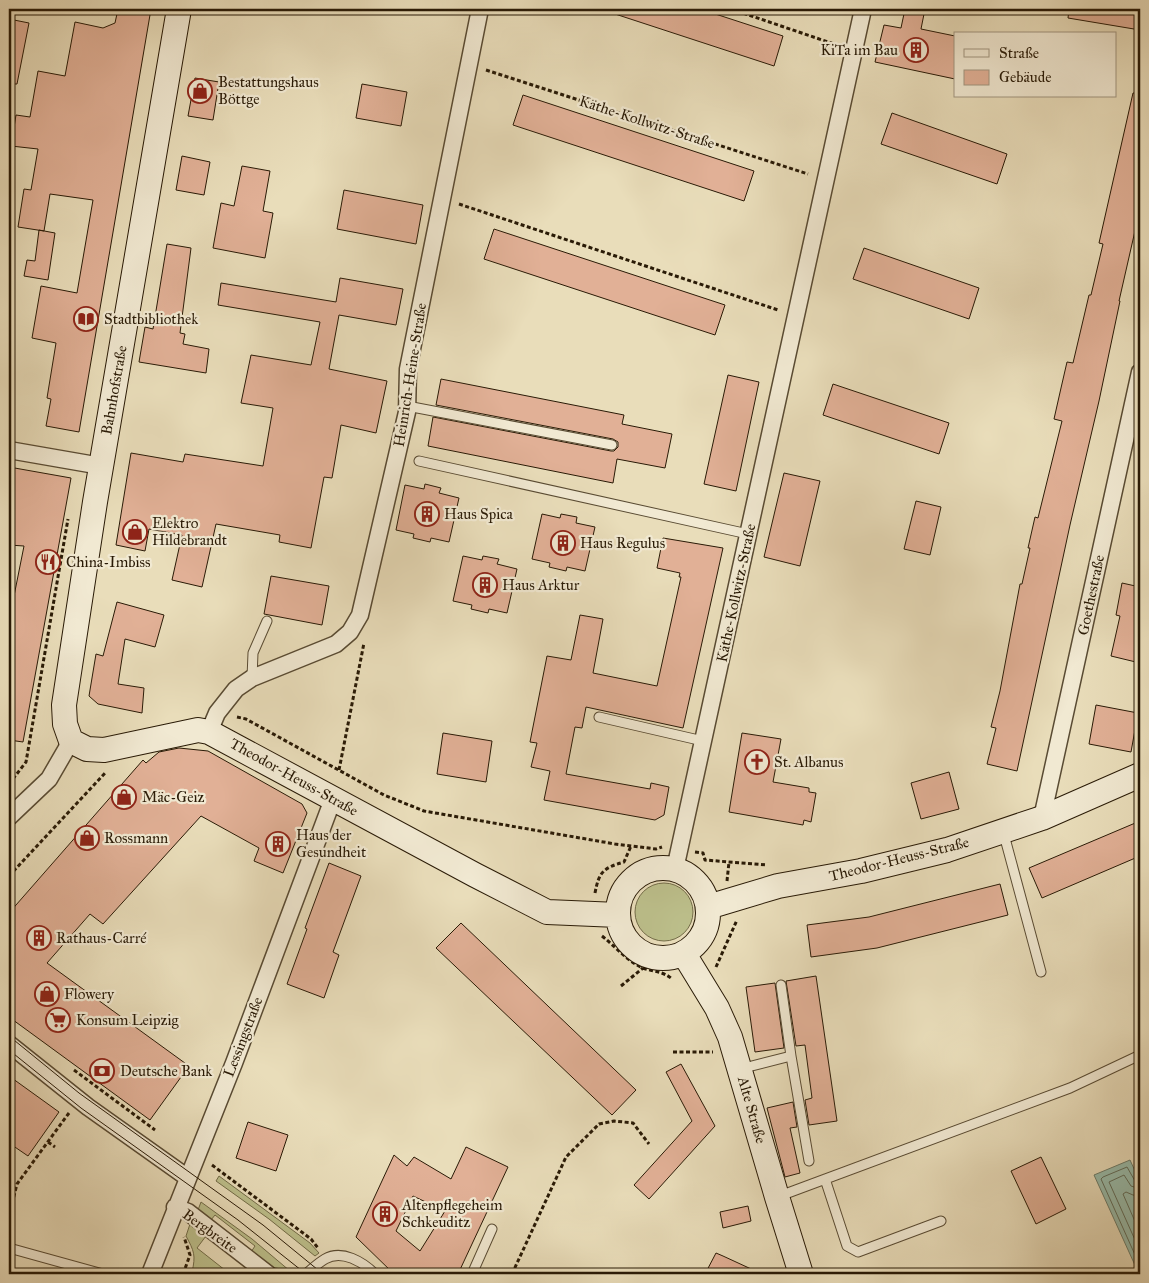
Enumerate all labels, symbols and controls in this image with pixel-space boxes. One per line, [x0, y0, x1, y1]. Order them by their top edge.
legend [954, 32, 1116, 98]
building icon: KiTa im Bau [903, 37, 929, 63]
place label: KiTa im Bau [820, 41, 898, 59]
text: Straße [999, 44, 1039, 62]
text: Gebäude [999, 68, 1052, 86]
place label: Bestattungshaus Böttge [218, 73, 319, 108]
shop icon: Bestattungshaus Böttge [187, 78, 213, 104]
street label: Käthe-Kollwitz-Straße [577, 92, 717, 152]
street label: Heinrich-Heine-Straße [390, 302, 430, 448]
library icon: Stadtbibliothek [73, 306, 99, 332]
place label: Stadtbibliothek [104, 310, 198, 328]
street label: Bahnhofstraße [97, 344, 131, 436]
building icon: Haus Spica [414, 501, 440, 527]
place label: Haus Spica [444, 505, 514, 523]
place label: Elektro Hildebrandt [152, 514, 228, 549]
shop icon: Elektro Hildebrandt [122, 519, 148, 545]
street label: Käthe-Kollwitz-Straße [713, 522, 759, 664]
building icon: Haus Regulus [550, 530, 576, 556]
place label: Haus Regulus [580, 534, 665, 552]
restaurant icon: China-Imbiss [35, 549, 61, 575]
place label: China-Imbiss [66, 553, 151, 571]
street label: Goethestraße [1074, 553, 1108, 637]
building icon: Haus Arktur [472, 572, 498, 598]
place label: Haus Arktur [502, 576, 580, 594]
street label: Theodor-Heuss-Straße [227, 734, 361, 820]
church icon: St. Albanus [744, 749, 770, 775]
place label: St. Albanus [774, 753, 844, 771]
shop icon: Mäc-Geiz [111, 784, 137, 810]
place label: Mäc-Geiz [142, 788, 205, 806]
shop icon: Rossmann [74, 825, 100, 851]
place label: Haus der Gesundheit [296, 826, 367, 861]
place label: Rossmann [104, 829, 168, 847]
building icon: Haus der Gesundheit [265, 831, 291, 857]
street label: Theodor-Heuss-Straße [827, 833, 971, 885]
building icon: Rathaus-Carré [26, 925, 52, 951]
place label: Rathaus-Carré [56, 929, 147, 947]
shop icon: Flowery [34, 981, 60, 1007]
place label: Flowery [64, 985, 115, 1003]
street label: Lessingstraße [219, 994, 267, 1080]
supermarket icon: Konsum Leipzig [45, 1007, 71, 1033]
place label: Konsum Leipzig [76, 1011, 180, 1029]
bank icon: Deutsche Bank [89, 1058, 115, 1084]
place label: Deutsche Bank [120, 1062, 212, 1080]
street label: Alte Straße [734, 1073, 770, 1146]
place label: Altenpflegeheim Schkeuditz [401, 1196, 503, 1231]
building icon: Altenpflegeheim Schkeuditz [372, 1201, 398, 1227]
street label: Bergbreite [179, 1205, 241, 1257]

